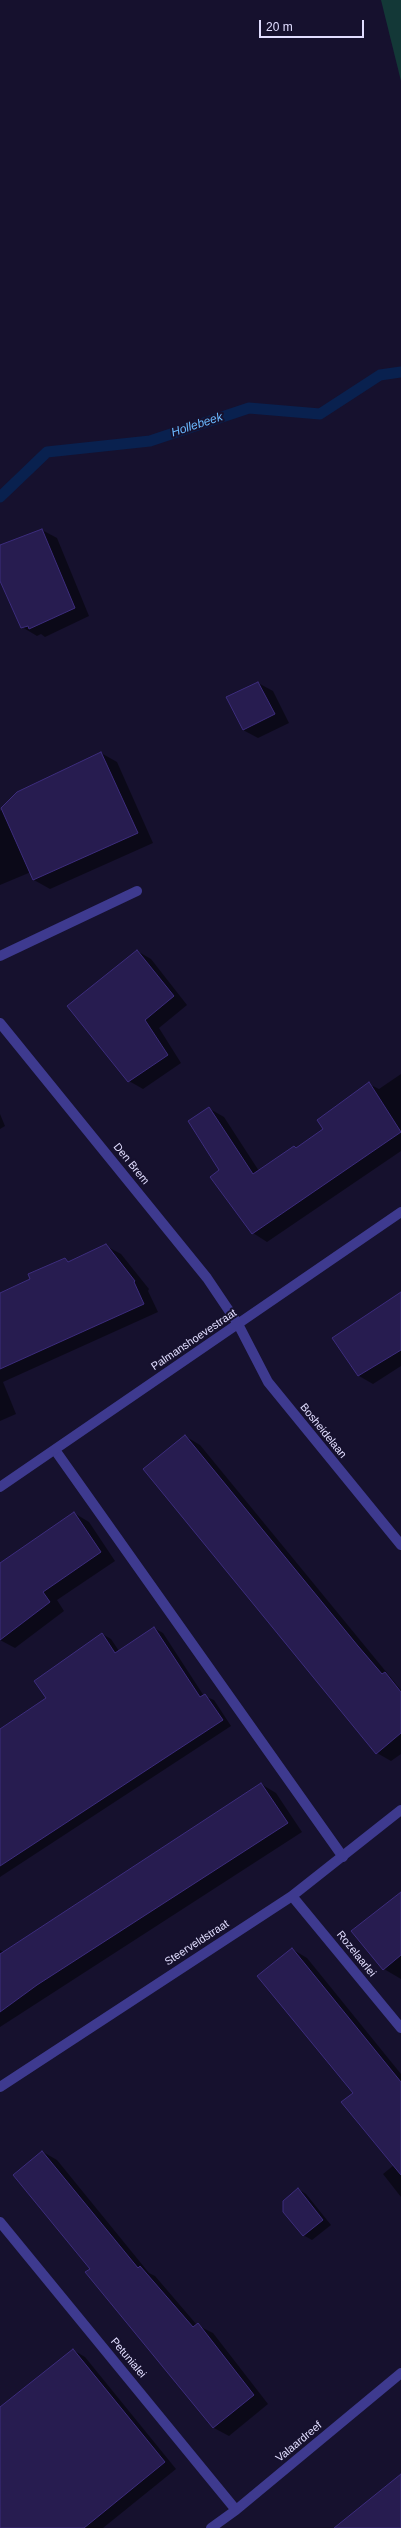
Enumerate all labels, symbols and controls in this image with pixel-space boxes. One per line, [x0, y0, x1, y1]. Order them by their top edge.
scale bar [261, 12, 366, 38]
text: 20 m [266, 20, 293, 34]
water label: Hollebeek [169, 410, 225, 440]
street label: Den Brem [110, 1141, 152, 1187]
street label: Palmanshoevestraat [149, 1306, 239, 1374]
street label: Bosheidelaan [297, 1401, 349, 1461]
street label: Steerveldstraat [162, 1917, 232, 1969]
street label: Rozelaarlei [334, 1928, 378, 1980]
street label: Petunialei [107, 2335, 149, 2381]
street label: Valaardreef [273, 2419, 325, 2465]

